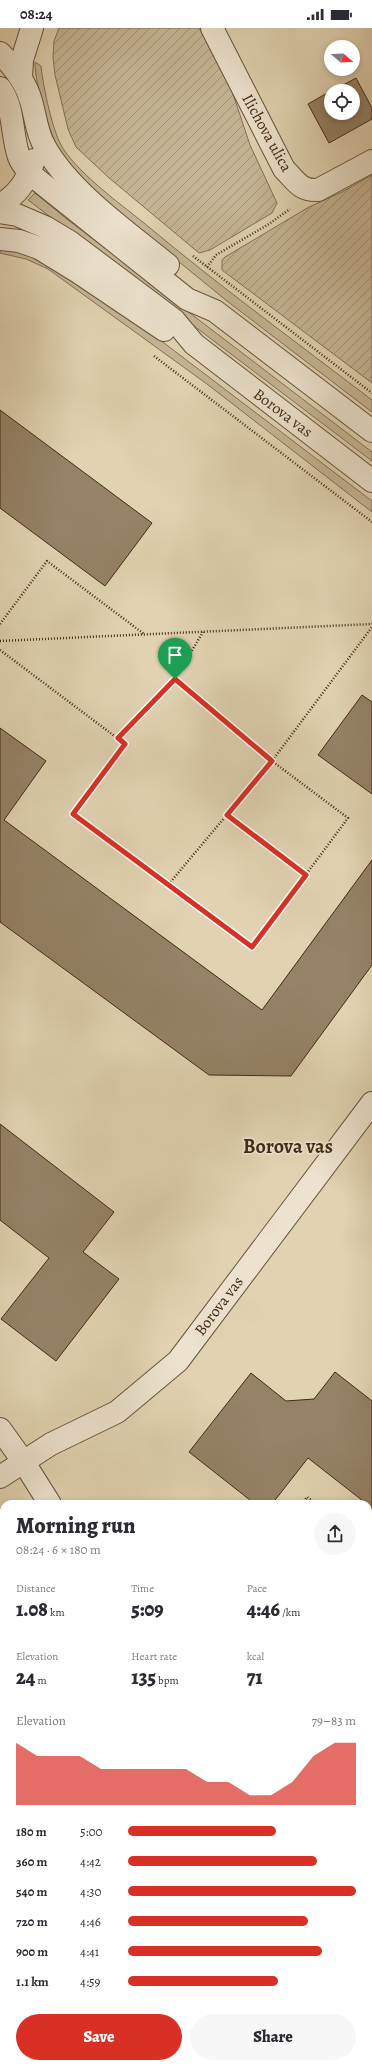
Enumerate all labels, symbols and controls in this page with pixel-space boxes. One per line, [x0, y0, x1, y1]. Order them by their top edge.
text: 08:24 [20, 4, 53, 24]
north arrow [324, 40, 360, 76]
map controls [324, 40, 360, 120]
button: locate [324, 84, 360, 120]
street label: Ilichova ulica [237, 90, 298, 176]
street label: Borova vas [249, 383, 317, 443]
pin [158, 638, 192, 679]
icon: arrive [164, 644, 186, 666]
district label: Borova vas [243, 1133, 333, 1160]
street label: Borova vas [189, 1272, 249, 1340]
text: Morning run [16, 1511, 136, 1541]
button: share [314, 1513, 356, 1555]
text: 08:24 · 6 × 180 m [16, 1541, 101, 1558]
text: Distance [16, 1581, 55, 1596]
text: Time [131, 1581, 154, 1596]
text: Pace [247, 1581, 267, 1596]
text: 1.08 [16, 1596, 48, 1623]
text: 5:09 [131, 1596, 164, 1623]
text: 4:46 [247, 1596, 280, 1623]
text: km [48, 1605, 65, 1620]
text: /km [280, 1605, 300, 1620]
text: Elevation [16, 1649, 58, 1664]
text: Heart rate [131, 1649, 177, 1664]
text: kcal [247, 1649, 264, 1664]
text: 24 [16, 1664, 35, 1691]
text: 135 [131, 1664, 156, 1691]
text: 71 [247, 1664, 263, 1691]
text: m [35, 1673, 47, 1688]
text: bpm [156, 1673, 179, 1688]
text: Elevation [16, 1712, 66, 1729]
text: 79–83 m [312, 1712, 356, 1729]
text: 180 m [16, 1823, 47, 1840]
text: 5:00 [80, 1823, 103, 1840]
text: 360 m [16, 1853, 47, 1870]
text: 4:42 [80, 1853, 101, 1870]
text: 540 m [16, 1883, 47, 1900]
text: 4:30 [80, 1883, 101, 1900]
text: 720 m [16, 1913, 48, 1930]
text: 4:46 [80, 1913, 101, 1930]
text: 900 m [16, 1943, 48, 1960]
text: 4:41 [80, 1943, 99, 1960]
text: 1.1 km [16, 1973, 49, 1990]
text: 4:59 [80, 1973, 101, 1990]
button: Save [16, 2014, 182, 2060]
button: Share [190, 2014, 356, 2060]

